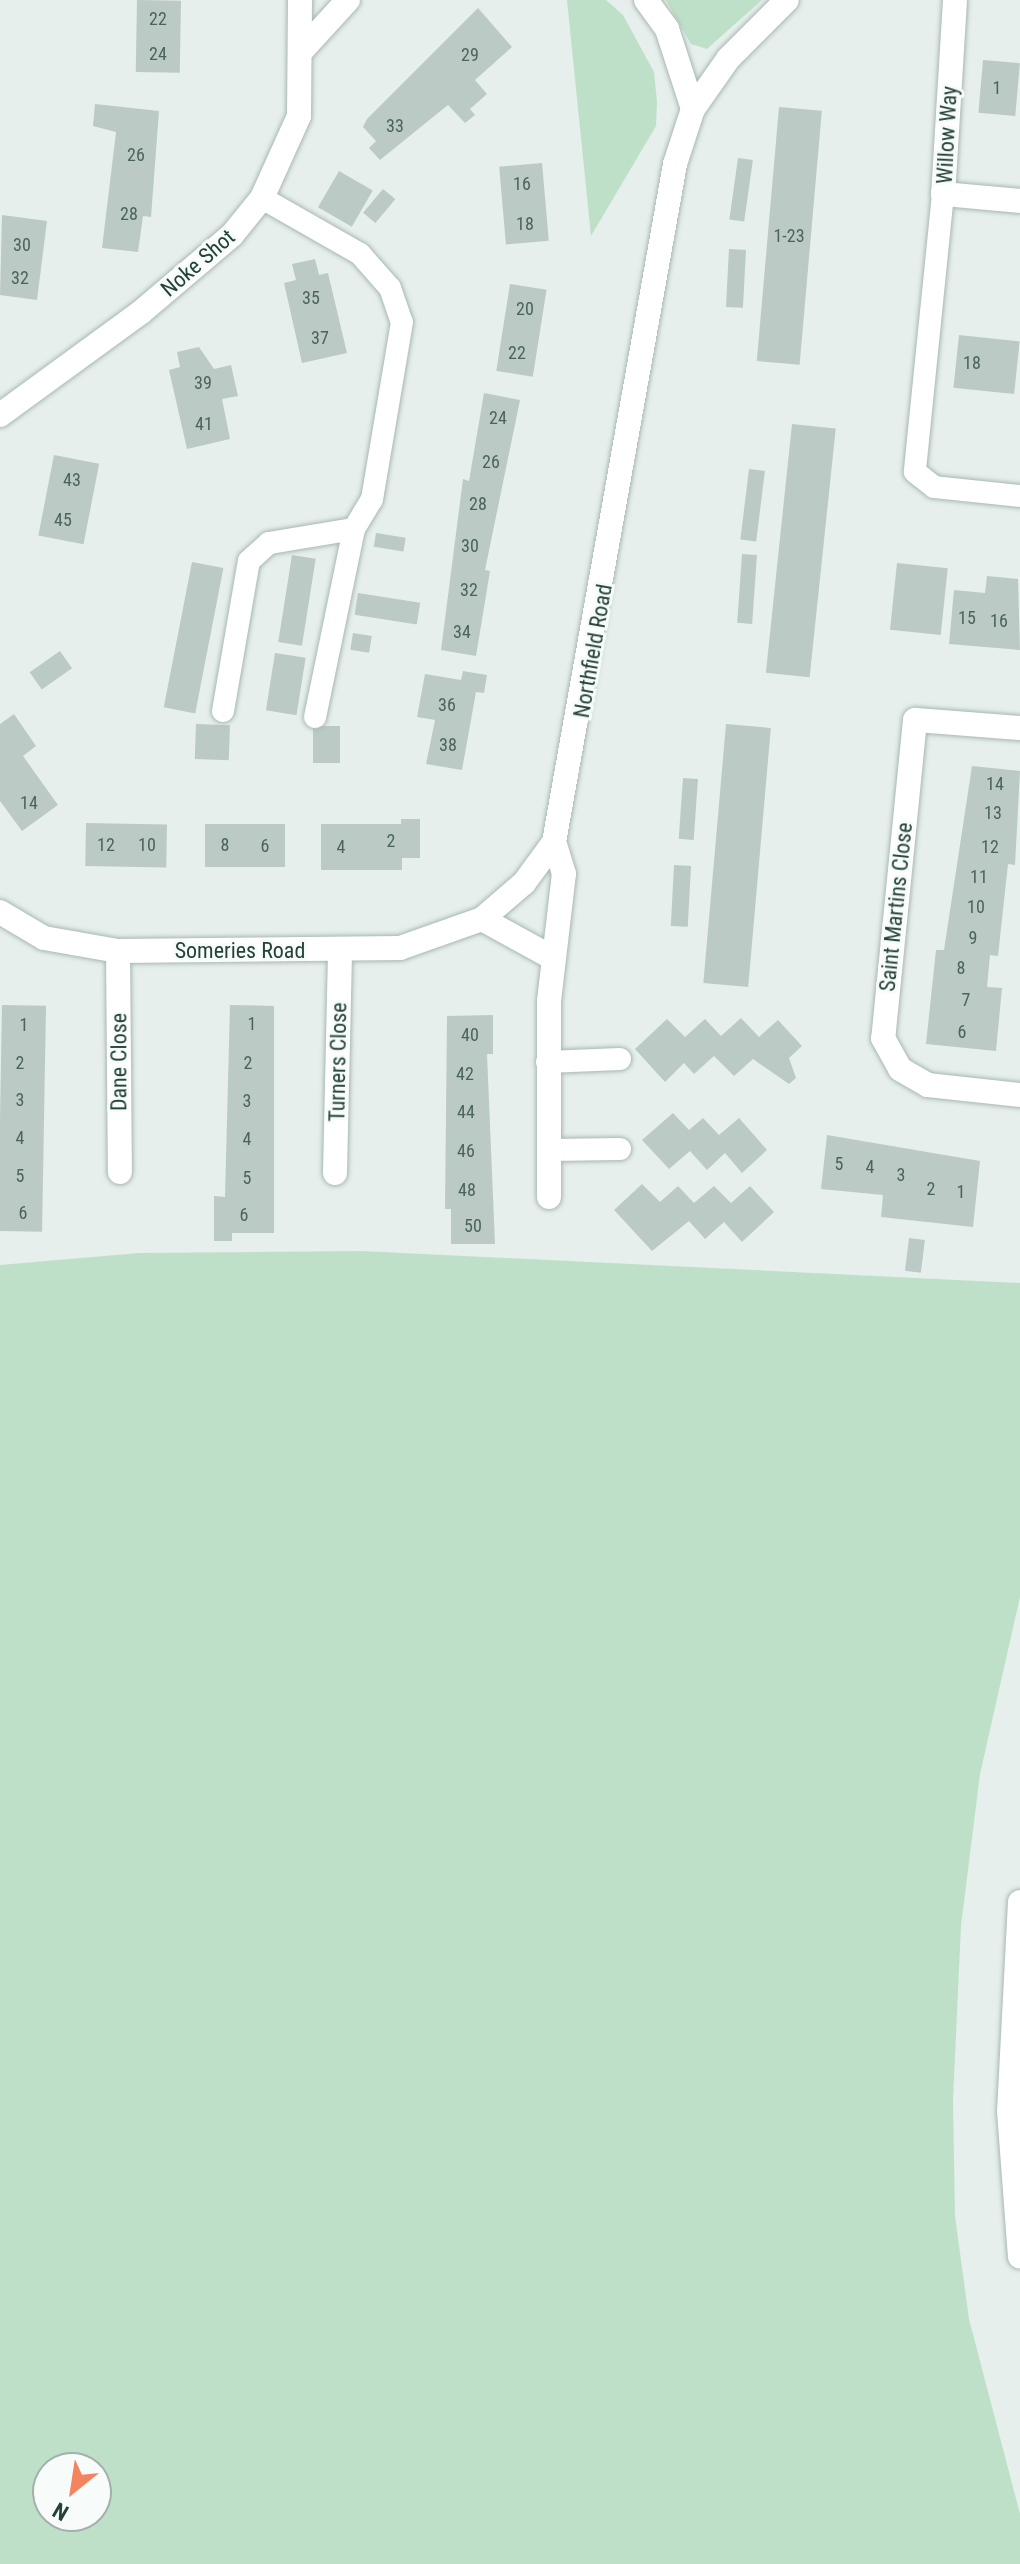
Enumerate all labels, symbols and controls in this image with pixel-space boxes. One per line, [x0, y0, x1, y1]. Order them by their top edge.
house number: 22 [149, 8, 167, 30]
house number: 24 [149, 43, 167, 65]
house number: 29 [461, 44, 479, 66]
house number: 1 [993, 77, 1001, 99]
street label: Willow Way [931, 85, 963, 185]
house number: 33 [386, 115, 404, 137]
house number: 26 [127, 144, 145, 166]
house number: 16 [513, 173, 531, 195]
house number: 28 [120, 203, 138, 225]
house number: 18 [516, 213, 534, 235]
street label: Noke Shot [156, 224, 240, 302]
house number: 1-23 [773, 225, 805, 247]
house number: 30 [13, 234, 31, 256]
house number: 32 [11, 267, 29, 289]
house number: 35 [302, 287, 320, 309]
house number: 20 [516, 298, 534, 320]
house number: 37 [311, 327, 329, 349]
house number: 22 [508, 342, 526, 364]
house number: 18 [963, 352, 981, 374]
house number: 39 [194, 372, 212, 394]
house number: 24 [489, 407, 507, 429]
house number: 41 [195, 413, 213, 435]
house number: 26 [482, 451, 500, 473]
house number: 43 [63, 469, 81, 491]
house number: 28 [469, 493, 487, 515]
house number: 45 [54, 509, 72, 531]
house number: 30 [461, 535, 479, 557]
house number: 32 [460, 579, 478, 601]
street label: Northfield Road [568, 582, 618, 720]
house number: 15 [958, 607, 976, 629]
house number: 16 [990, 610, 1008, 632]
house number: 34 [453, 621, 471, 643]
house number: 36 [438, 694, 456, 716]
house number: 38 [439, 734, 457, 756]
house number: 14 [986, 773, 1004, 795]
house number: 14 [20, 792, 38, 814]
house number: 13 [984, 802, 1002, 824]
street label: Saint Martins Close [874, 821, 918, 993]
house number: 2 [387, 830, 395, 852]
house number: 12 [97, 834, 115, 856]
house number: 10 [138, 834, 156, 856]
house number: 8 [221, 834, 229, 856]
house number: 6 [261, 835, 269, 857]
house number: 4 [337, 836, 345, 858]
house number: 12 [981, 836, 999, 858]
house number: 11 [970, 866, 988, 888]
house number: 10 [967, 896, 985, 918]
house number: 9 [969, 927, 977, 949]
street label: Someries Road [175, 938, 305, 964]
house number: 8 [957, 957, 965, 979]
house number: 7 [962, 989, 970, 1011]
street label: Turners Close [324, 1002, 352, 1122]
street label: Dane Close [106, 1013, 132, 1111]
house number: 1 [248, 1013, 256, 1035]
house number: 1 [20, 1014, 28, 1036]
house number: 6 [958, 1021, 966, 1043]
house number: 40 [461, 1024, 479, 1046]
house number: 2 [16, 1052, 24, 1074]
house number: 2 [244, 1052, 252, 1074]
house number: 42 [456, 1063, 474, 1085]
house number: 3 [16, 1089, 24, 1111]
house number: 3 [243, 1090, 251, 1112]
house number: 44 [457, 1101, 475, 1123]
house number: 4 [16, 1127, 24, 1149]
house number: 4 [243, 1128, 251, 1150]
house number: 46 [457, 1140, 475, 1162]
house number: 5 [835, 1153, 843, 1175]
house number: 4 [866, 1156, 874, 1178]
house number: 3 [897, 1164, 905, 1186]
house number: 5 [16, 1165, 24, 1187]
house number: 5 [243, 1167, 251, 1189]
house number: 2 [927, 1178, 935, 1200]
house number: 48 [458, 1179, 476, 1201]
house number: 1 [957, 1181, 965, 1203]
house number: 6 [19, 1202, 27, 1224]
house number: 6 [240, 1204, 248, 1226]
house number: 50 [464, 1215, 482, 1237]
north arrow [32, 2452, 112, 2532]
text: N [49, 2497, 73, 2526]

